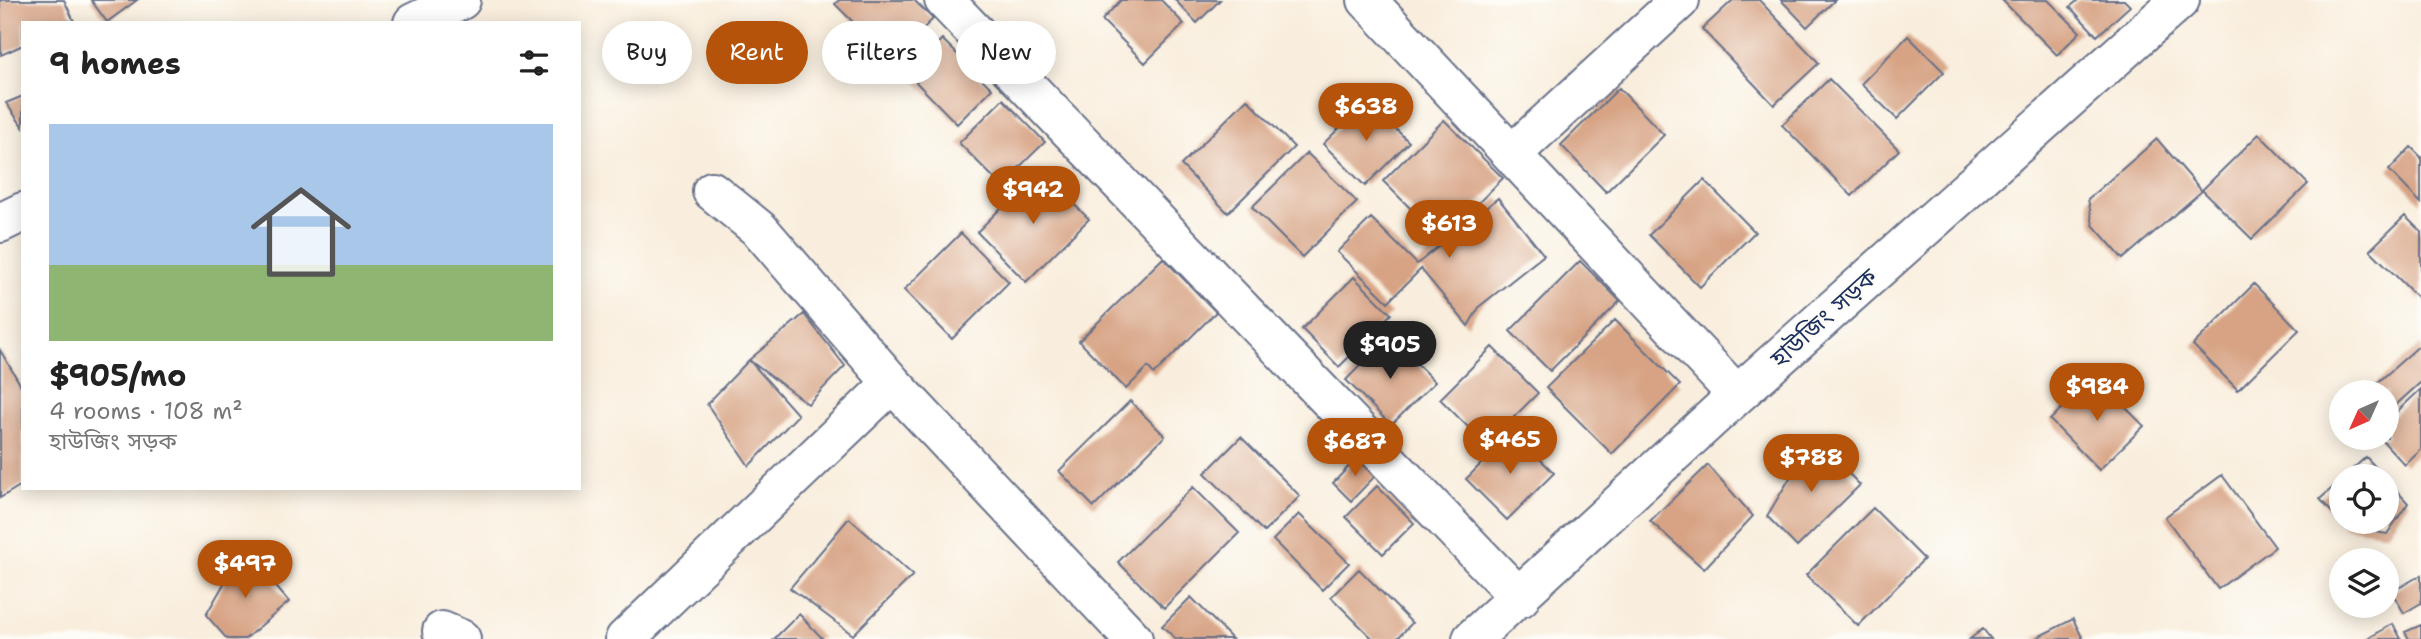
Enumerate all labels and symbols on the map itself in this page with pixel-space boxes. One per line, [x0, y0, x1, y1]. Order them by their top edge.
pin: $638 [1325, 83, 1407, 143]
pin: $942 [992, 166, 1074, 226]
pin: $613 [1408, 201, 1490, 260]
street label: হাউজিং সড়ক [1763, 261, 1885, 375]
pin: $905 [1349, 322, 1431, 381]
pin: $984 [2056, 364, 2138, 423]
north arrow [2329, 380, 2399, 450]
pin: $465 [1469, 416, 1551, 476]
pin: $687 [1314, 419, 1396, 478]
pin: $788 [1770, 434, 1852, 494]
pin: $497 [204, 540, 286, 600]

